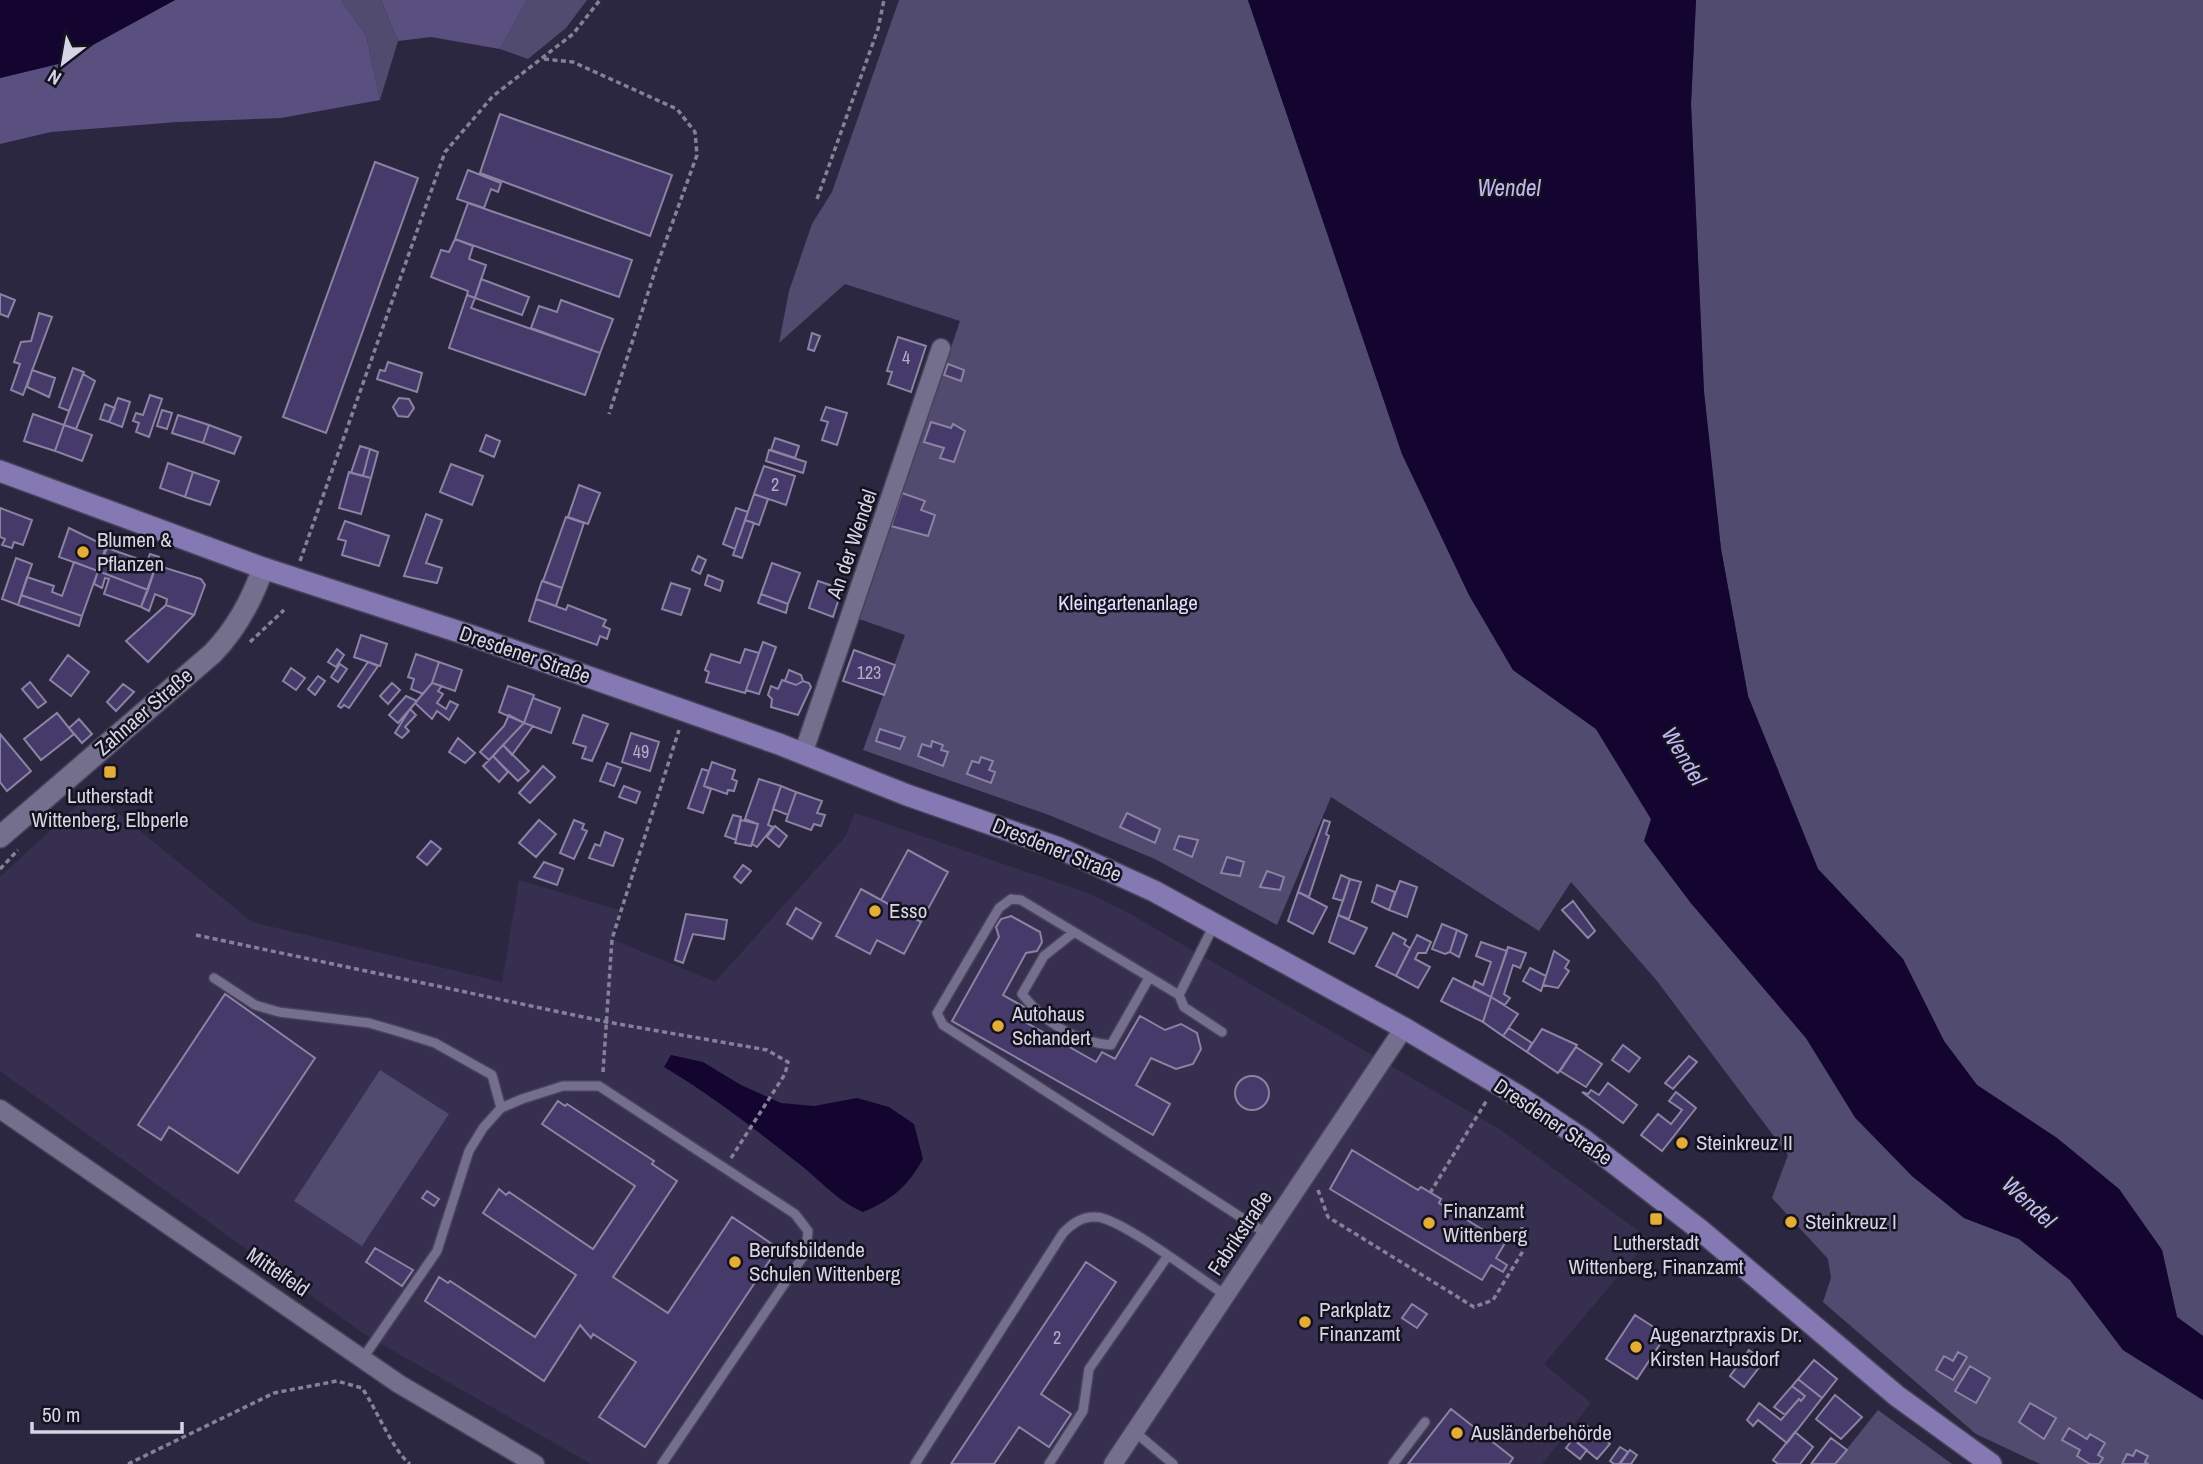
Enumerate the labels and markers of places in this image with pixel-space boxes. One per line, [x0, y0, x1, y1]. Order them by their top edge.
place label: Blumen & Pflanzen [97, 525, 172, 578]
marker: Blumen & Pflanzen [75, 544, 91, 560]
marker: Lutherstadt Wittenberg, Elbperle [102, 764, 118, 780]
place label: Lutherstadt Wittenberg, Elbperle [32, 781, 188, 834]
place label: Esso [889, 896, 927, 925]
marker: Esso [867, 903, 883, 919]
place label: Autohaus Schandert [1011, 999, 1091, 1052]
marker: Autohaus Schandert [990, 1018, 1006, 1034]
place label: Steinkreuz II [1696, 1128, 1793, 1157]
marker: Steinkreuz II [1674, 1135, 1690, 1151]
place label: Finanzamt Wittenberg [1443, 1196, 1528, 1249]
place label: Steinkreuz I [1805, 1207, 1897, 1236]
marker: Lutherstadt Wittenberg, Finanzamt [1648, 1211, 1664, 1227]
marker: Steinkreuz I [1783, 1214, 1799, 1230]
marker: Finanzamt Wittenberg [1421, 1215, 1437, 1231]
place label: Lutherstadt Wittenberg, Finanzamt [1568, 1228, 1744, 1281]
place label: Berufsbildende Schulen Wittenberg [749, 1235, 901, 1288]
marker: Berufsbildende Schulen Wittenberg [727, 1254, 743, 1270]
place label: Parkplatz Finanzamt [1319, 1295, 1401, 1348]
marker: Parkplatz Finanzamt [1297, 1314, 1313, 1330]
place label: Augenarztpraxis Dr. Kirsten Hausdorf [1649, 1320, 1802, 1373]
marker: Augenarztpraxis Dr. Kirsten Hausdorf [1628, 1339, 1644, 1355]
place label: Ausländerbehörde [1470, 1418, 1612, 1447]
marker: Ausländerbehörde [1449, 1425, 1465, 1441]

